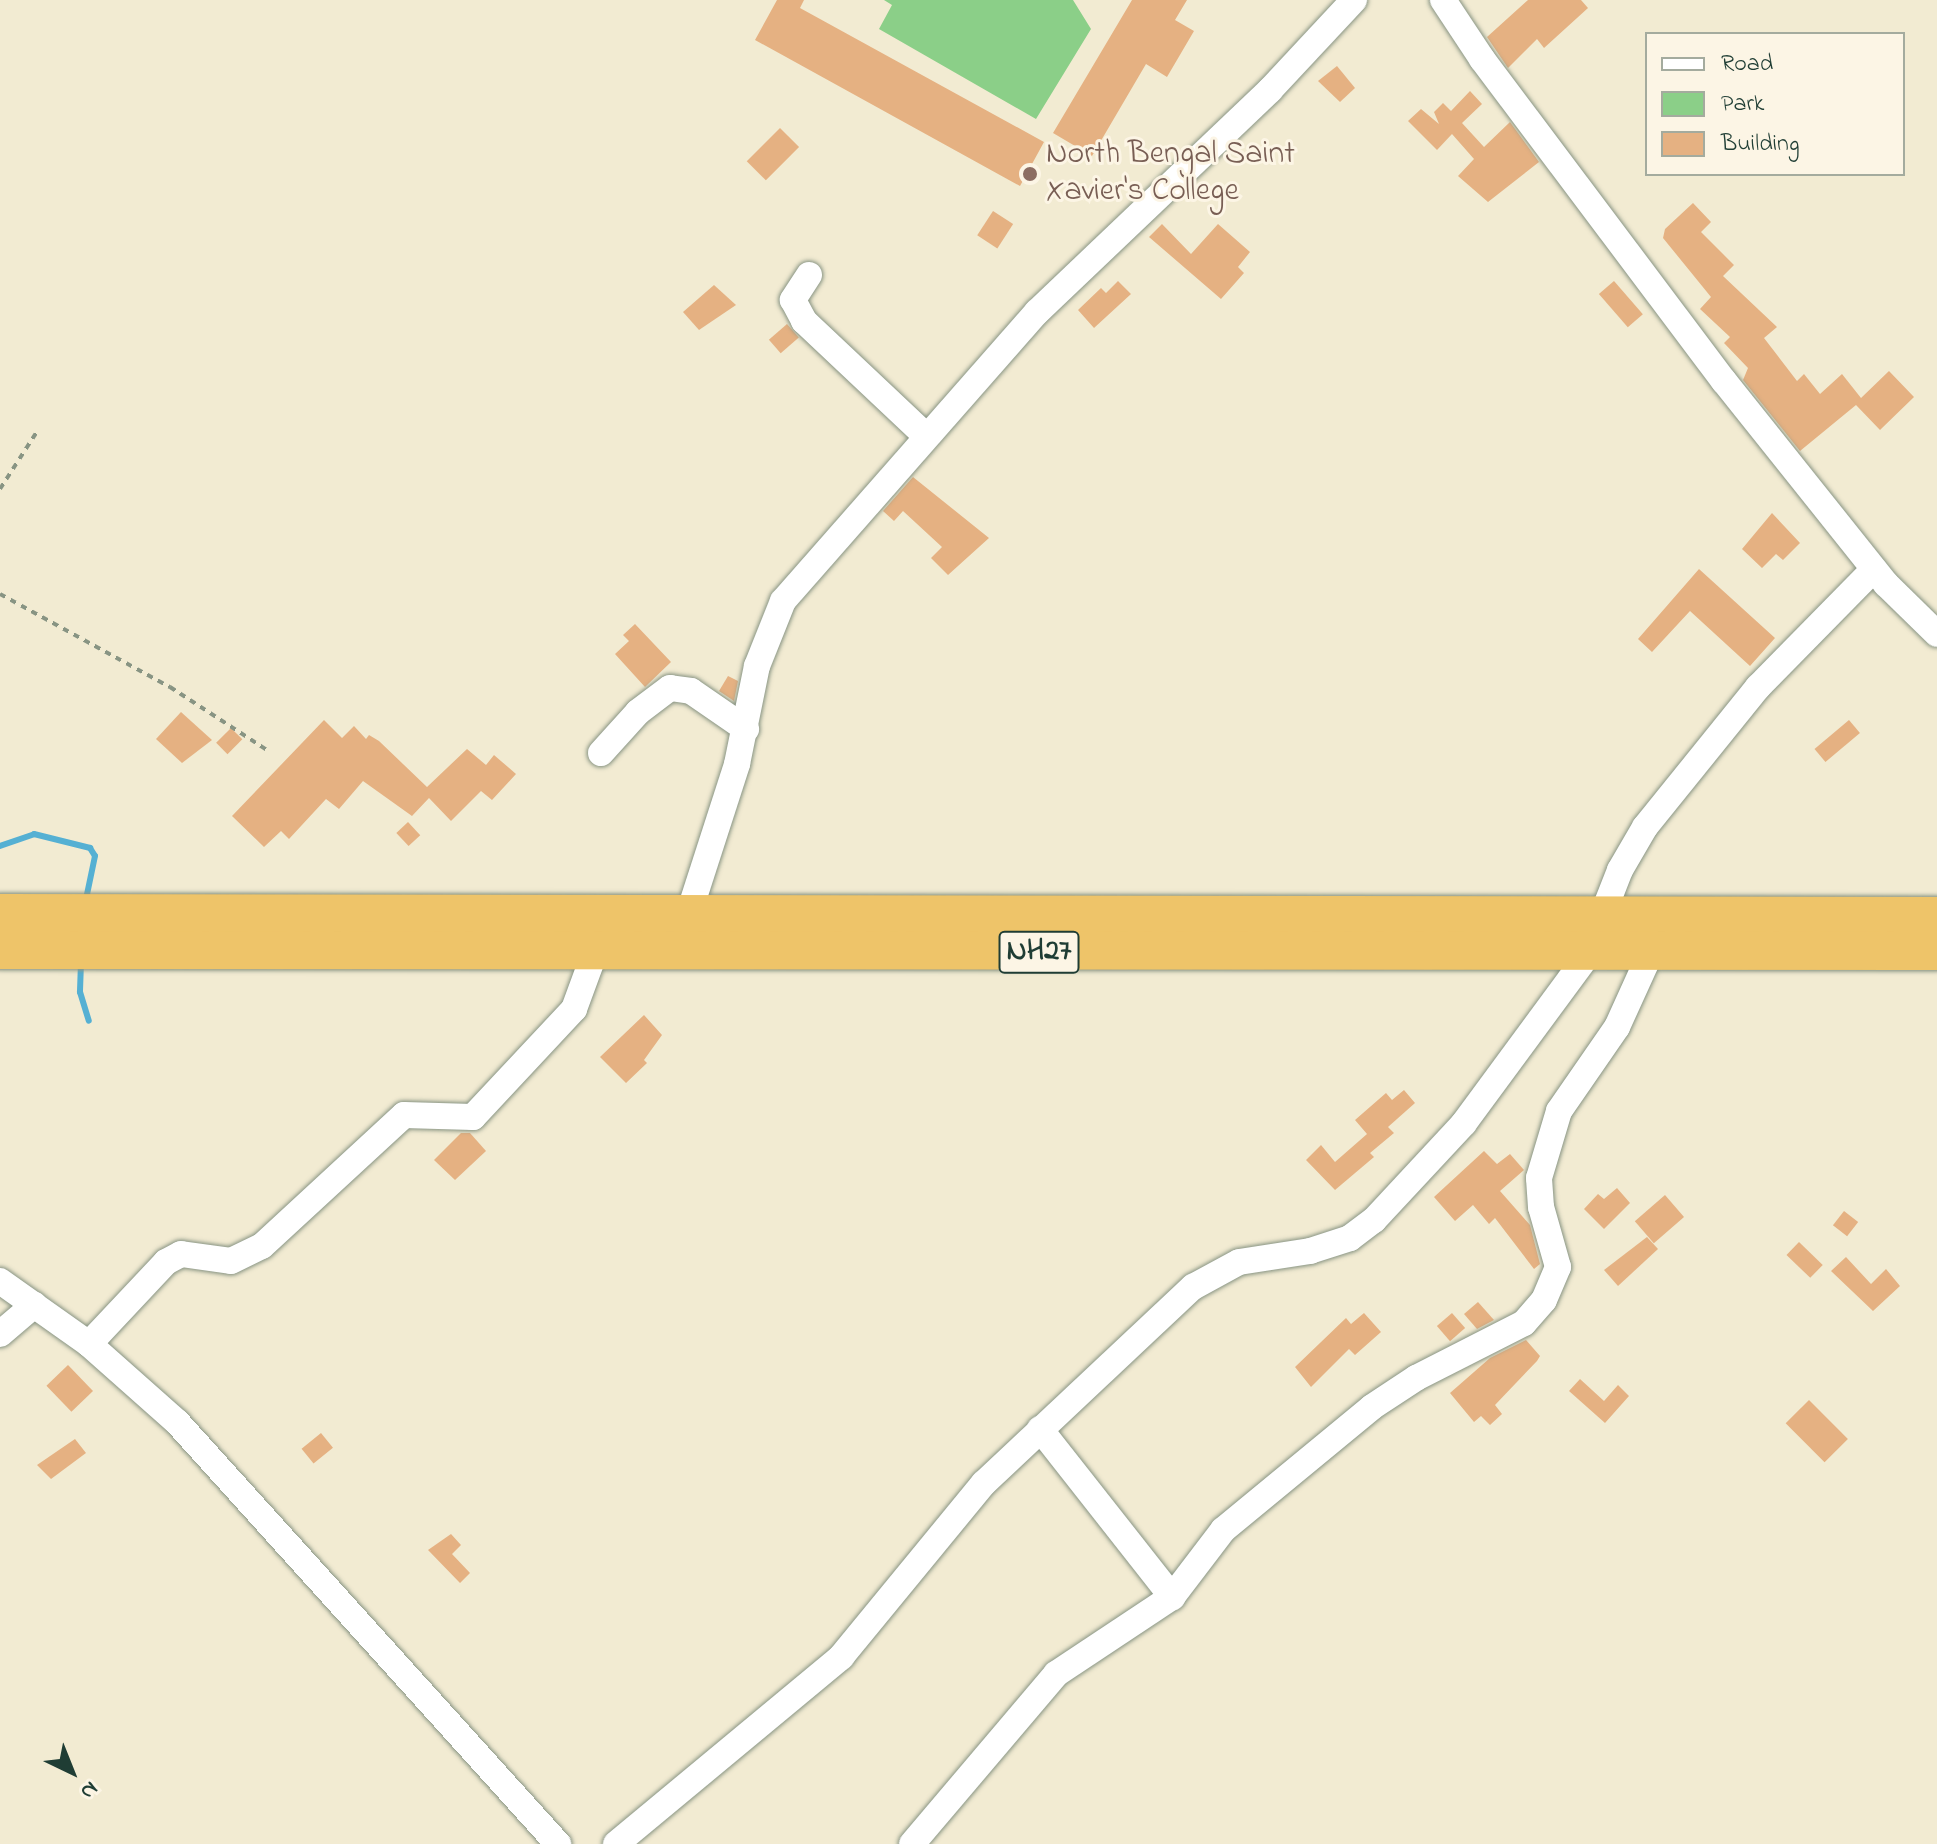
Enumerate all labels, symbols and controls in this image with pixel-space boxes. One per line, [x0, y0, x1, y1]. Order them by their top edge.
legend [1645, 32, 1905, 176]
text: Road [1721, 47, 1773, 82]
text: Park [1721, 87, 1764, 122]
text: Building [1721, 127, 1800, 162]
place label: North Bengal Saint Xavier's College [1046, 137, 1295, 212]
marker: North Bengal Saint Xavier's College [1021, 165, 1039, 183]
road number: NH27 [997, 926, 1081, 978]
north arrow [32, 1732, 112, 1812]
text: N [72, 1773, 105, 1806]

